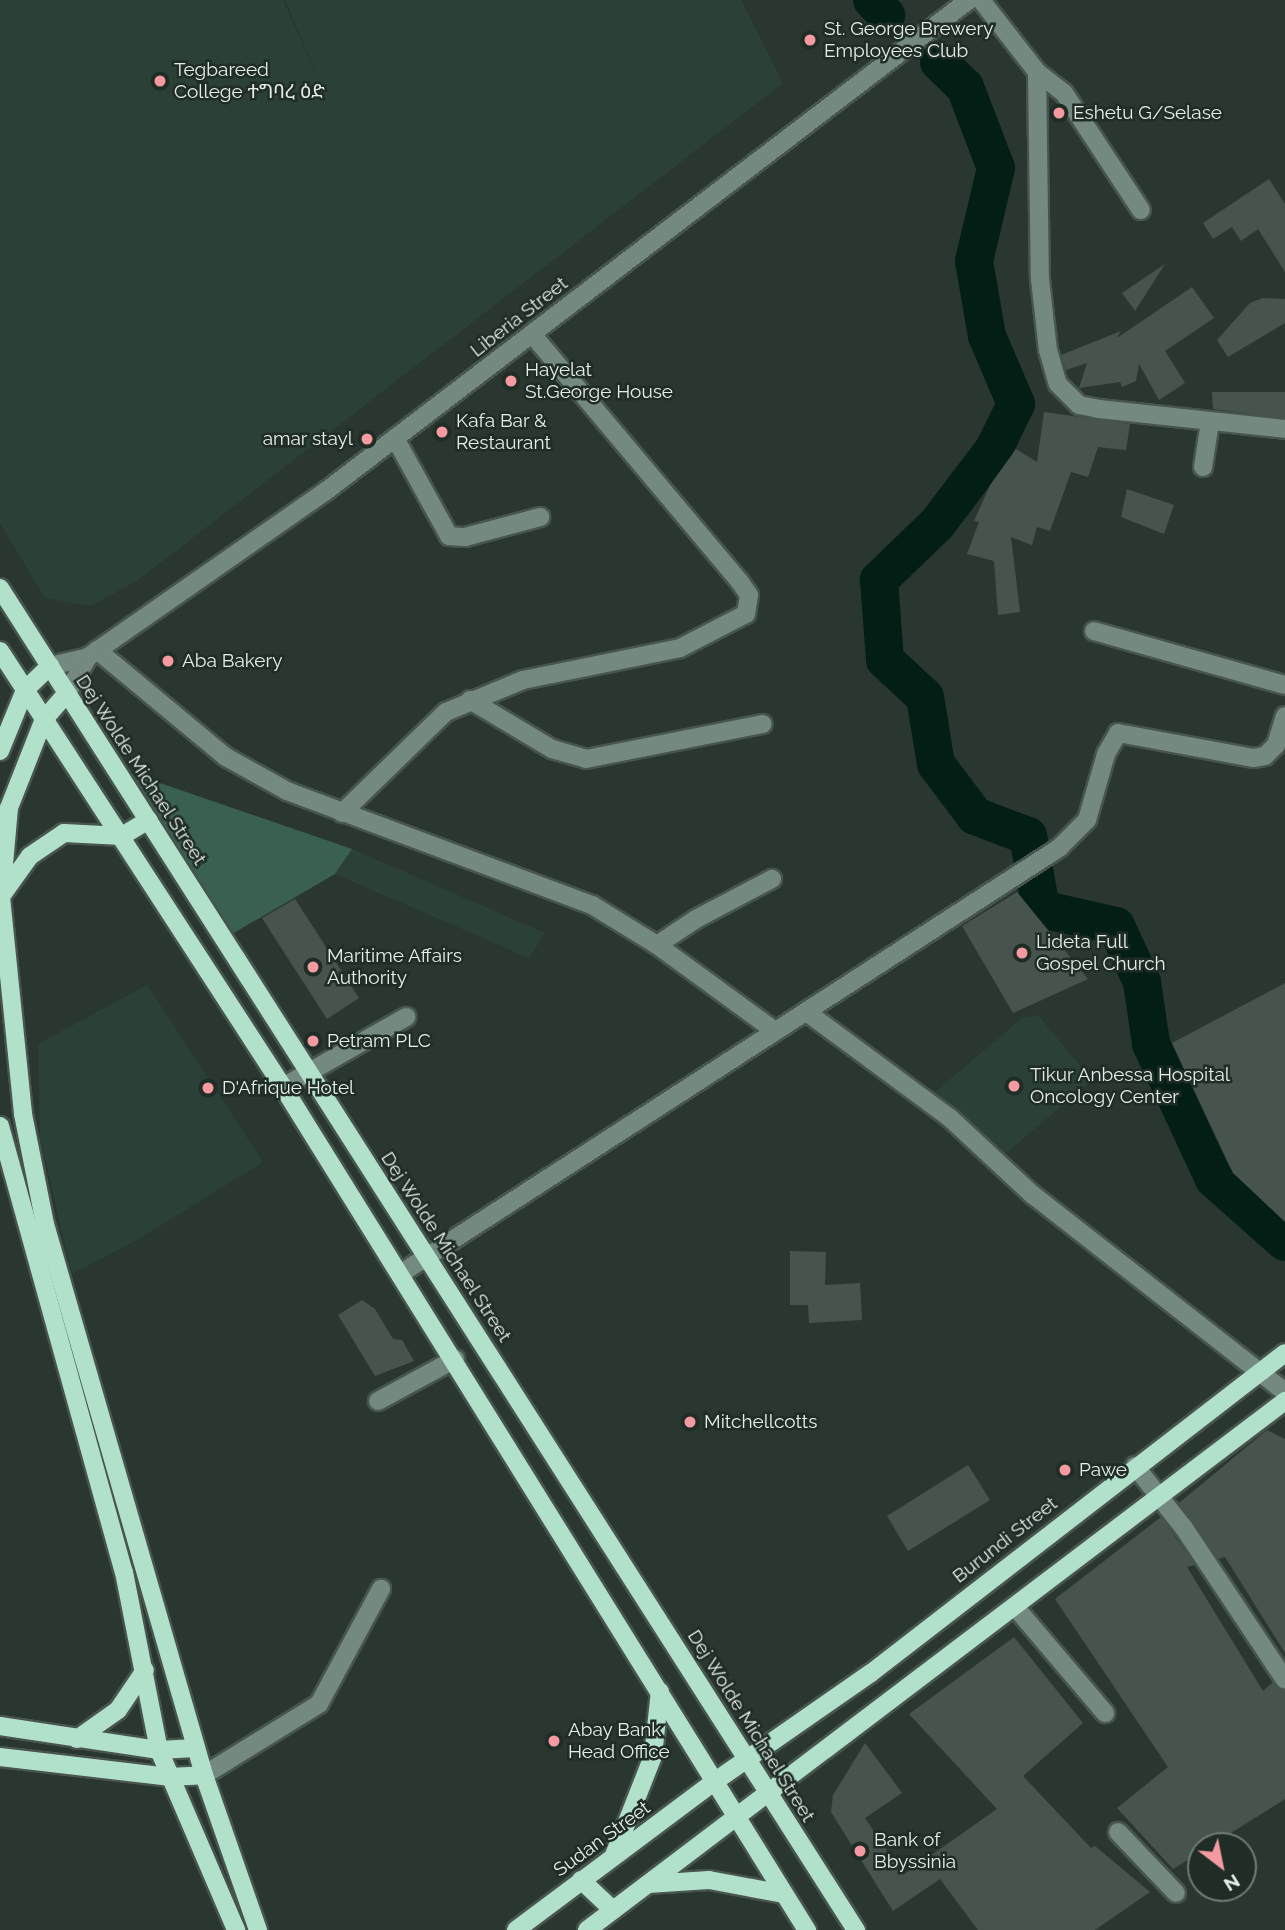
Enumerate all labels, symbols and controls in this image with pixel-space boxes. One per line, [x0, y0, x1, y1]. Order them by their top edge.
place label: St. George Brewery Employees Club [824, 18, 993, 62]
marker: St. George Brewery Employees Club [802, 32, 818, 48]
place label: Tegbareed College ተግባረ ዕድ [174, 59, 325, 103]
marker: Tegbareed College ተግባረ ዕድ [152, 73, 168, 89]
place label: Eshetu G/Selase [1073, 102, 1222, 124]
marker: Eshetu G/Selase [1051, 105, 1067, 121]
street label: Liberia Street [466, 272, 572, 362]
place label: Hayelat St.George House [525, 359, 673, 403]
marker: Hayelat St.George House [503, 373, 519, 389]
place label: Kafa Bar & Restaurant [456, 410, 551, 454]
marker: Kafa Bar & Restaurant [434, 424, 450, 440]
place label: amar stayl [262, 428, 353, 450]
marker: amar stayl [359, 431, 375, 447]
place label: Aba Bakery [182, 650, 282, 672]
marker: Aba Bakery [160, 653, 176, 669]
street label: Dej Wolde Michael Street [71, 670, 211, 870]
place label: Lideta Full Gospel Church [1036, 931, 1166, 975]
place label: Maritime Affairs Authority [327, 945, 463, 989]
marker: Lideta Full Gospel Church [1014, 945, 1030, 961]
marker: Maritime Affairs Authority [305, 959, 321, 975]
place label: Petram PLC [327, 1030, 431, 1052]
marker: Petram PLC [305, 1033, 321, 1049]
place label: Tikur Anbessa Hospital Oncology Center [1030, 1064, 1231, 1108]
marker: Tikur Anbessa Hospital Oncology Center [1004, 1076, 1024, 1096]
place label: D'Afrique Hotel [222, 1077, 354, 1099]
marker: D'Afrique Hotel [200, 1080, 216, 1096]
street label: Dej Wolde Michael Street [376, 1147, 516, 1347]
place label: Mitchellcotts [704, 1411, 817, 1433]
marker: Mitchellcotts [682, 1414, 698, 1430]
place label: Pawe [1079, 1459, 1127, 1481]
marker: Pawe [1057, 1462, 1073, 1478]
street label: Burundi Street [948, 1492, 1062, 1588]
street label: Dej Wolde Michael Street [682, 1625, 820, 1827]
place label: Abay Bank Head Office [568, 1719, 670, 1763]
marker: Abay Bank Head Office [546, 1733, 562, 1749]
street label: Sudan Street [549, 1796, 655, 1882]
place label: Bank of Bbyssinia [874, 1829, 956, 1873]
north arrow [1187, 1832, 1257, 1902]
marker: Bank of Bbyssinia [852, 1843, 868, 1859]
text: N [1220, 1870, 1244, 1896]

